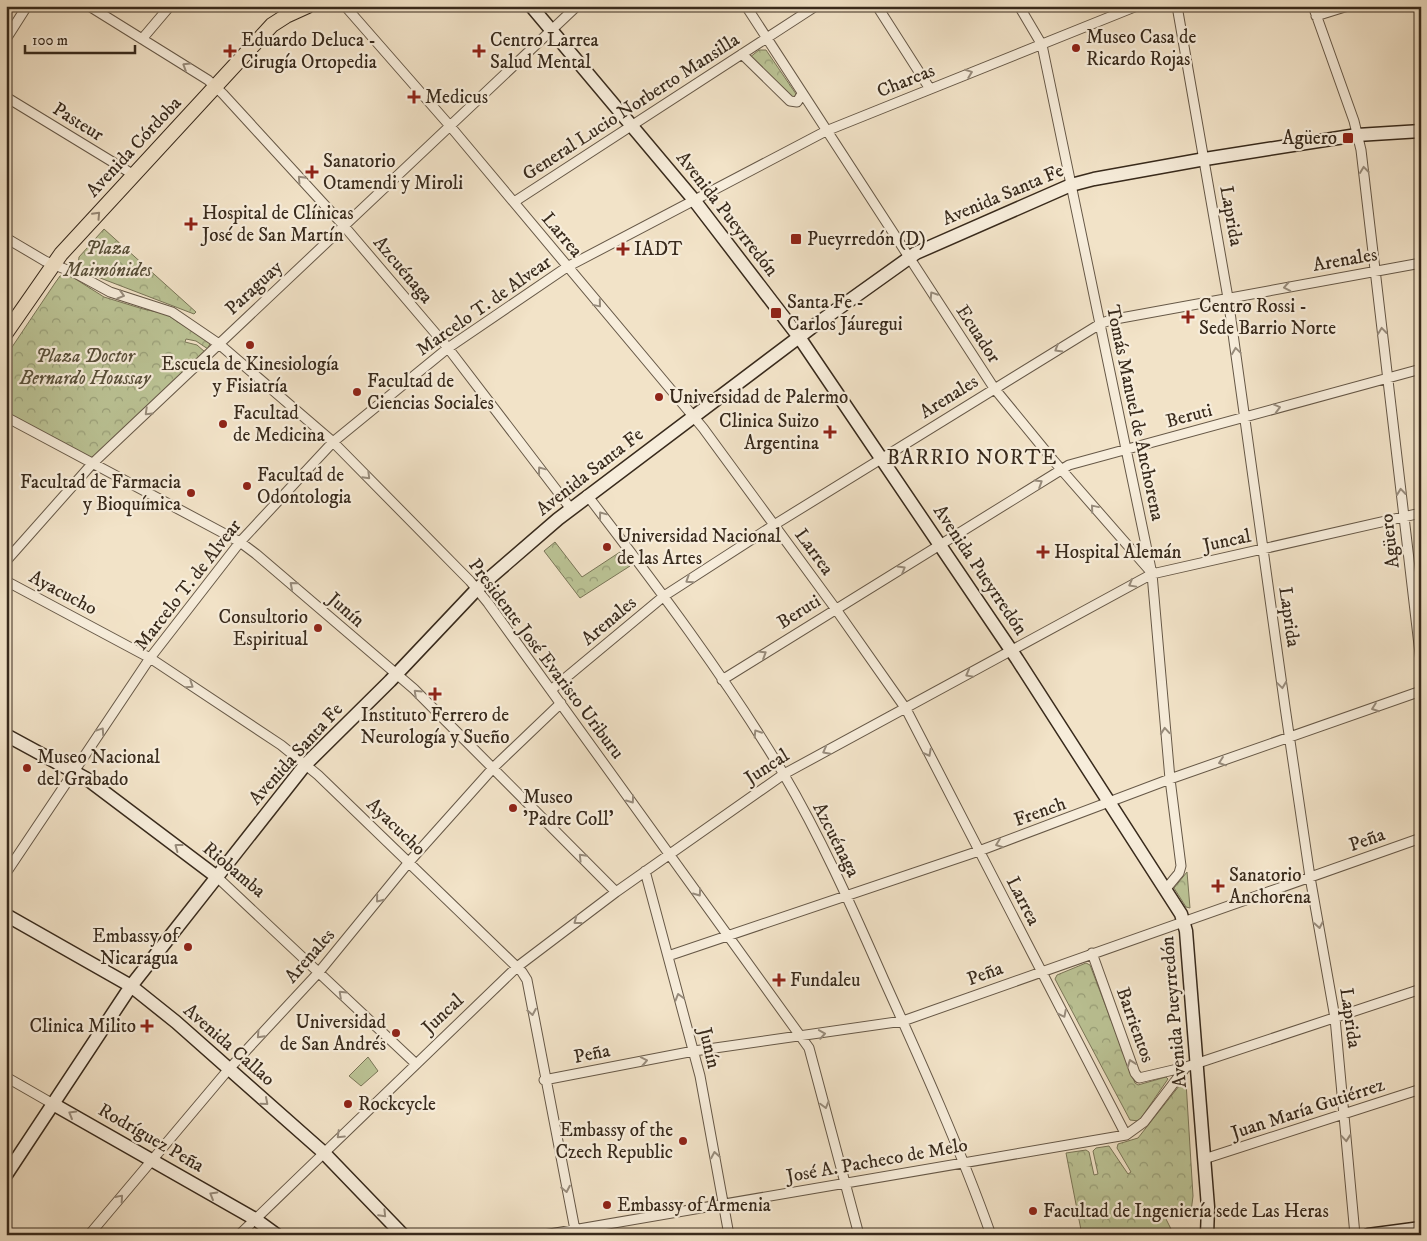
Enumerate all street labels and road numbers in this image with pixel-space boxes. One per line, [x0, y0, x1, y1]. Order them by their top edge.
street label: General Lucio Norberto Mansilla [518, 28, 744, 186]
street label: Charcas [874, 59, 938, 103]
street label: Avenida Córdoba [82, 92, 186, 202]
street label: Pasteur [48, 98, 108, 146]
street label: Avenida Pueyrredón [671, 147, 783, 281]
street label: Avenida Santa Fe [939, 159, 1067, 231]
street label: Laprida [1214, 184, 1248, 248]
street label: Larrea [537, 208, 587, 262]
street label: Azcuénaga [368, 232, 438, 308]
street label: Arenales [1311, 243, 1379, 277]
street label: Marcelo T. de Alvear [412, 251, 556, 361]
street label: Paraguay [221, 255, 288, 320]
street label: Ecuador [951, 301, 1005, 367]
street label: Tomás Manuel de Anchorena [1101, 303, 1169, 523]
street label: Arenales [915, 370, 983, 424]
street label: Beruti [1163, 399, 1215, 433]
street label: Avenida Santa Fe [532, 423, 648, 521]
street label: Avenida Pueyrredón [928, 501, 1032, 640]
street label: Agüero [1375, 512, 1405, 570]
street label: Marcelo T. de Alvear [130, 515, 246, 655]
street label: Larrea [789, 524, 839, 580]
street label: Juncal [1199, 525, 1253, 558]
street label: Presidente José Evaristo Uriburu [463, 554, 629, 764]
street label: Ayacucho [25, 566, 101, 620]
street label: Laprida [1273, 585, 1305, 649]
street label: Junín [321, 587, 369, 632]
street label: Beruti [773, 590, 825, 634]
street label: Arenales [577, 591, 641, 651]
street label: Avenida Santa Fe [244, 698, 348, 810]
street label: Juncal [739, 744, 794, 791]
street label: French [1011, 792, 1069, 832]
street label: Ayacucho [362, 793, 430, 861]
street label: Azcuénaga [807, 799, 865, 881]
street label: Peña [1346, 823, 1388, 857]
street label: Riobamba [198, 837, 270, 903]
street label: Larrea [1001, 873, 1045, 929]
street label: Arenales [280, 924, 340, 988]
street label: Avenida Pueyrredón [1156, 935, 1192, 1089]
street label: Peña [964, 957, 1006, 991]
street label: Barrientos [1111, 984, 1159, 1066]
street label: Laprida [1334, 986, 1366, 1050]
street label: Juncal [416, 989, 469, 1040]
street label: Avenida Callao [179, 999, 279, 1091]
street label: Junín [692, 1023, 725, 1071]
street label: Peña [572, 1039, 612, 1069]
street label: Juan María Gutiérrez [1227, 1073, 1387, 1145]
street label: Rodríguez Peña [94, 1098, 208, 1178]
street label: José A. Pacheco de Melo [783, 1134, 969, 1189]

